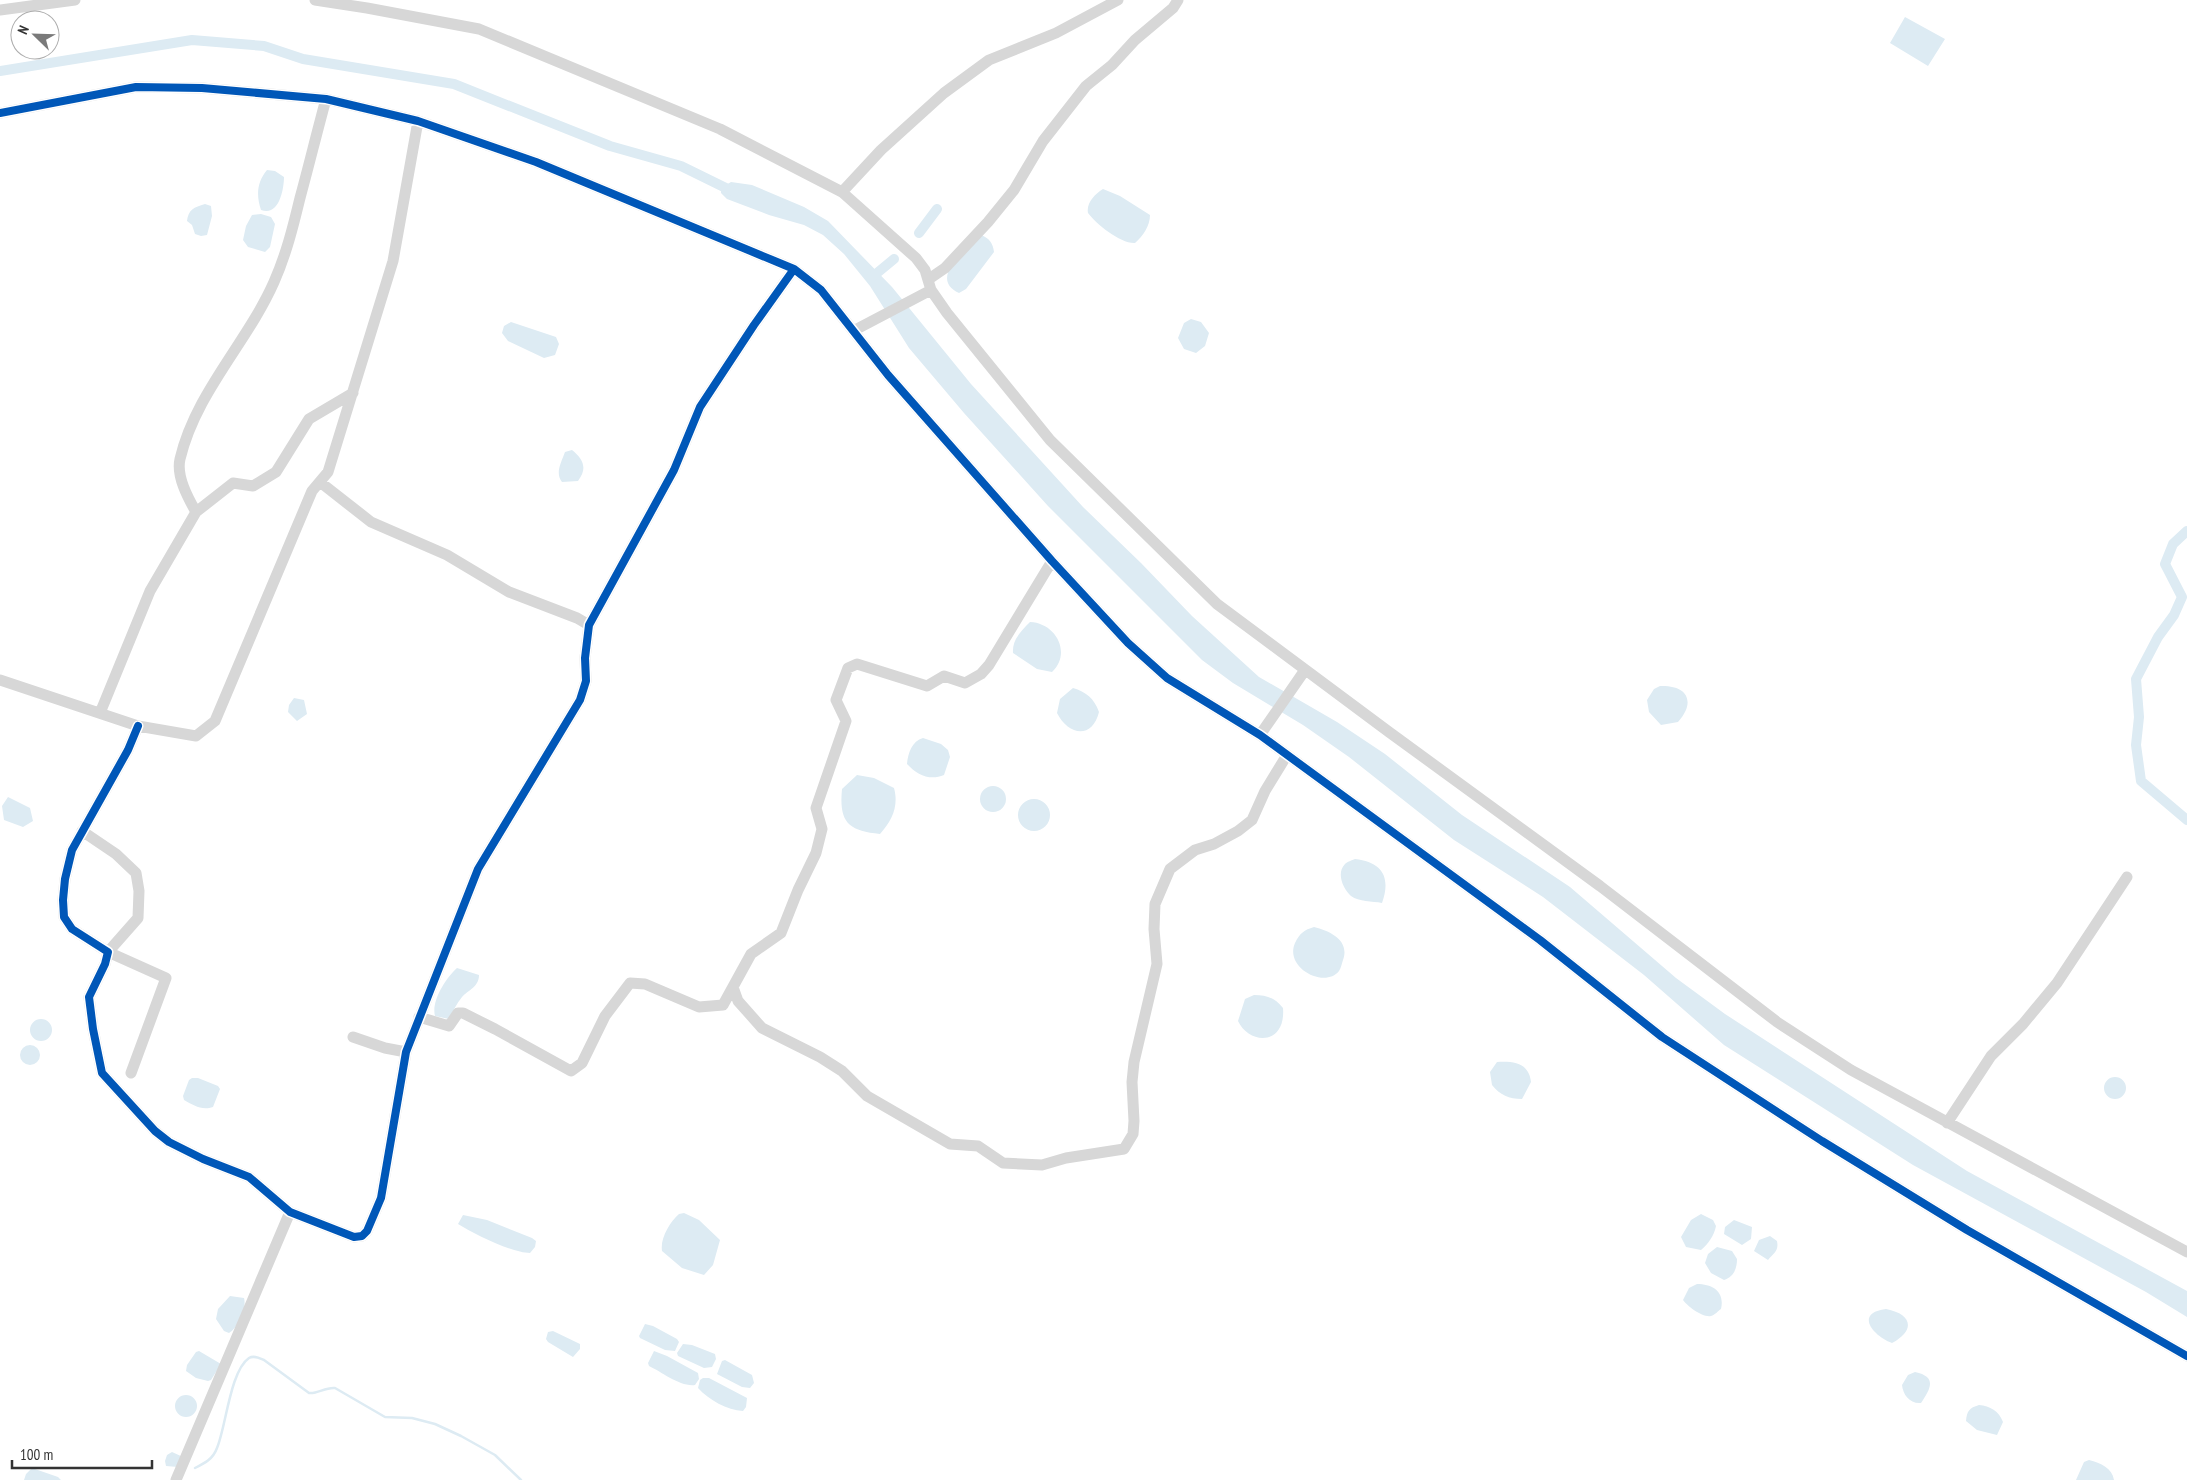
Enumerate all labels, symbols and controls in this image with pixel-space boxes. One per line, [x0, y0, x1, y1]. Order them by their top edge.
north arrow [10, 10, 60, 60]
text: N [13, 23, 33, 37]
scale bar [12, 1438, 152, 1470]
text: 100 m [20, 1445, 53, 1464]

